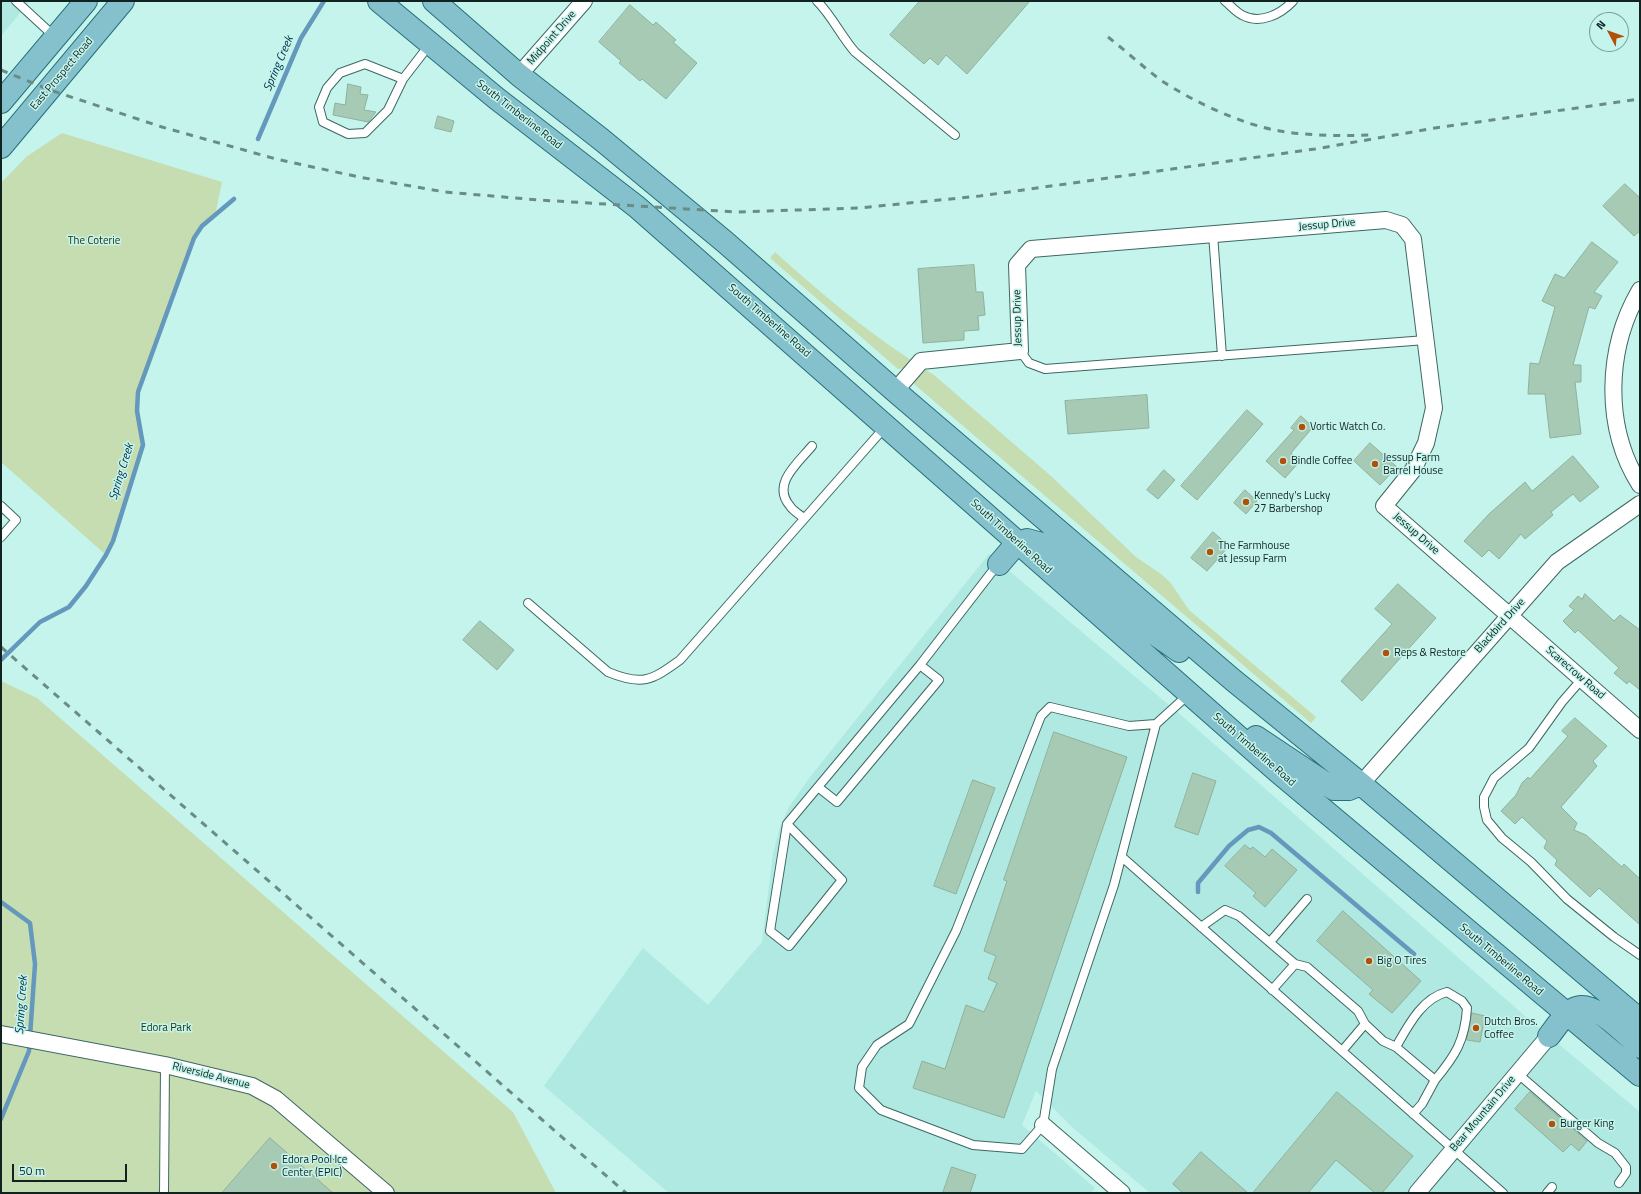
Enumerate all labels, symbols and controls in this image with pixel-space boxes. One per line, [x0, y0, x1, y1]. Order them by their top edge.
street label: Midpoint Drive [525, 8, 579, 68]
north arrow [1589, 12, 1629, 52]
text: N [1592, 17, 1609, 33]
water label: Spring Creek [261, 34, 297, 94]
street label: East Prospect Road [28, 35, 96, 113]
street label: South Timberline Road [474, 77, 564, 153]
street label: Jessup Drive [1298, 216, 1356, 234]
park label: The Coterie [68, 234, 120, 248]
street label: South Timberline Road [725, 282, 813, 360]
street label: Jessup Drive [1011, 289, 1025, 347]
place label: Vortic Watch Co. [1310, 420, 1385, 434]
marker: Vortic Watch Co. [1297, 422, 1307, 432]
water label: Spring Creek [107, 442, 137, 502]
place label: Jessup Farm Barrel House [1383, 451, 1443, 477]
place label: Bindle Coffee [1291, 454, 1352, 468]
marker: Bindle Coffee [1278, 456, 1288, 466]
marker: Jessup Farm Barrel House [1370, 459, 1380, 469]
place label: Kennedy's Lucky 27 Barbershop [1254, 489, 1330, 515]
street label: South Timberline Road [968, 497, 1054, 577]
marker: Kennedy's Lucky 27 Barbershop [1241, 497, 1251, 507]
street label: Jessup Drive [1390, 510, 1442, 558]
place label: The Farmhouse at Jessup Farm [1218, 539, 1290, 565]
marker: The Farmhouse at Jessup Farm [1205, 547, 1215, 557]
street label: Blackbird Drive [1472, 596, 1528, 656]
street label: Scarecrow Road [1543, 644, 1607, 702]
place label: Reps & Restore [1394, 646, 1466, 660]
marker: Reps & Restore [1381, 648, 1391, 658]
street label: South Timberline Road [1210, 711, 1298, 789]
street label: South Timberline Road [1457, 921, 1545, 999]
place label: Big O Tires [1377, 954, 1426, 968]
marker: Big O Tires [1364, 956, 1374, 966]
water label: Spring Creek [13, 975, 31, 1035]
place label: Dutch Bros. Coffee [1484, 1015, 1538, 1041]
park label: Edora Park [141, 1021, 191, 1035]
marker: Dutch Bros. Coffee [1471, 1023, 1481, 1033]
street label: Riverside Avenue [171, 1060, 251, 1092]
street label: Bear Mountain Drive [1447, 1073, 1519, 1155]
place label: Burger King [1560, 1117, 1614, 1131]
marker: Burger King [1547, 1119, 1557, 1129]
place label: Edora Pool Ice Center (EPIC) [282, 1153, 347, 1179]
scale bar [14, 1156, 129, 1182]
text: 50 m [19, 1161, 45, 1180]
marker: Edora Pool Ice Center (EPIC) [269, 1161, 279, 1171]

